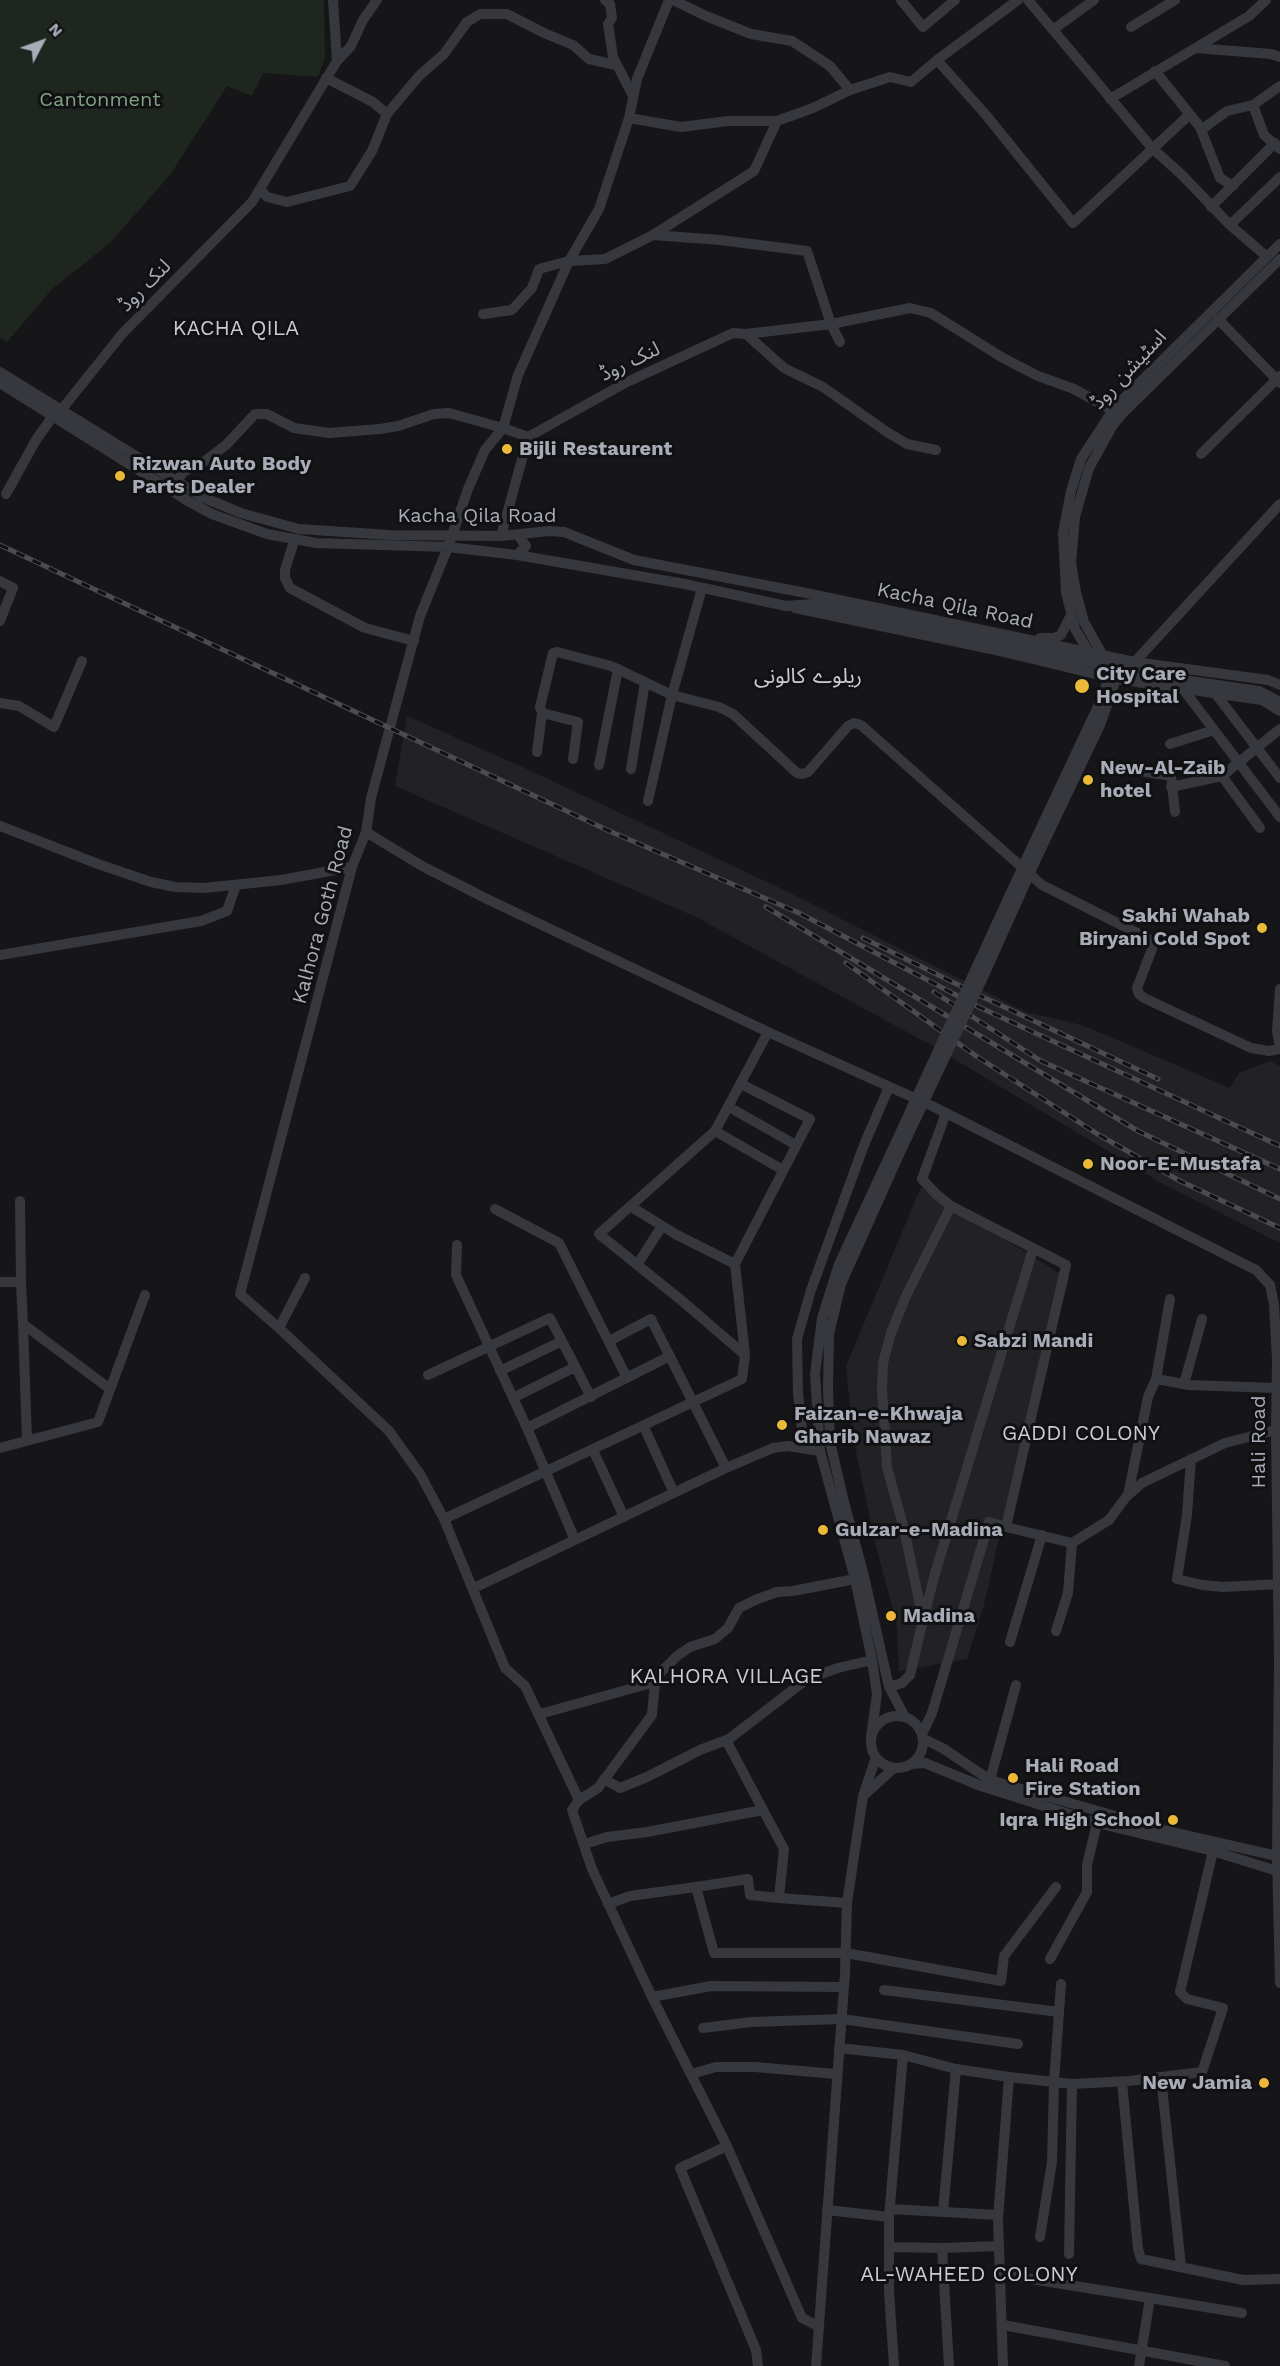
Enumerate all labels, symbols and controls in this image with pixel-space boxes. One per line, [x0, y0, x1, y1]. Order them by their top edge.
north arrow [12, 12, 72, 72]
text: N [45, 19, 67, 41]
park label: Cantonment [39, 88, 161, 112]
street label: لنک روڈ [114, 255, 176, 317]
district label: KACHA QILA [165, 316, 307, 342]
street label: اسٹیشن روڈ [1086, 325, 1172, 415]
street label: لنک روڈ [596, 337, 664, 387]
place label: Bijli Restaurent [519, 437, 672, 461]
marker: Bijli Restaurent [500, 442, 514, 456]
place label: Rizwan Auto Body Parts Dealer [132, 452, 311, 499]
marker: Rizwan Auto Body Parts Dealer [113, 469, 127, 483]
street label: Kacha Qila Road [397, 504, 557, 528]
street label: Kacha Qila Road [875, 578, 1035, 634]
place label: City Care Hospital [1096, 662, 1186, 709]
district label: ریلوے کالونی [754, 664, 862, 690]
marker: City Care Hospital [1073, 677, 1091, 695]
place label: New-Al-Zaib hotel [1100, 756, 1226, 803]
marker: New-Al-Zaib hotel [1081, 773, 1095, 787]
street label: Kalhora Goth Road [288, 823, 358, 1007]
place label: Sakhi Wahab Biryani Cold Spot [1079, 904, 1250, 951]
marker: Sakhi Wahab Biryani Cold Spot [1255, 921, 1269, 935]
place label: Noor-E-Mustafa [1100, 1152, 1261, 1176]
marker: Noor-E-Mustafa [1081, 1157, 1095, 1171]
place label: Sabzi Mandi [974, 1329, 1093, 1353]
marker: Sabzi Mandi [955, 1334, 969, 1348]
street label: Hali Road [1247, 1396, 1271, 1488]
place label: Faizan-e-Khwaja Gharib Nawaz [794, 1402, 963, 1449]
marker: Faizan-e-Khwaja Gharib Nawaz [775, 1418, 789, 1432]
district label: GADDI COLONY [993, 1421, 1169, 1447]
place label: Gulzar-e-Madina [835, 1518, 1003, 1542]
marker: Gulzar-e-Madina [816, 1523, 830, 1537]
place label: Madina [903, 1604, 975, 1628]
marker: Madina [884, 1609, 898, 1623]
district label: KALHORA VILLAGE [618, 1664, 834, 1690]
place label: Hali Road Fire Station [1025, 1754, 1141, 1801]
marker: Hali Road Fire Station [1006, 1771, 1020, 1785]
place label: Iqra High School [999, 1808, 1161, 1832]
marker: Iqra High School [1166, 1813, 1180, 1827]
place label: New Jamia [1142, 2071, 1252, 2095]
marker: New Jamia [1257, 2076, 1271, 2090]
district label: AL-WAHEED COLONY [848, 2262, 1090, 2288]

